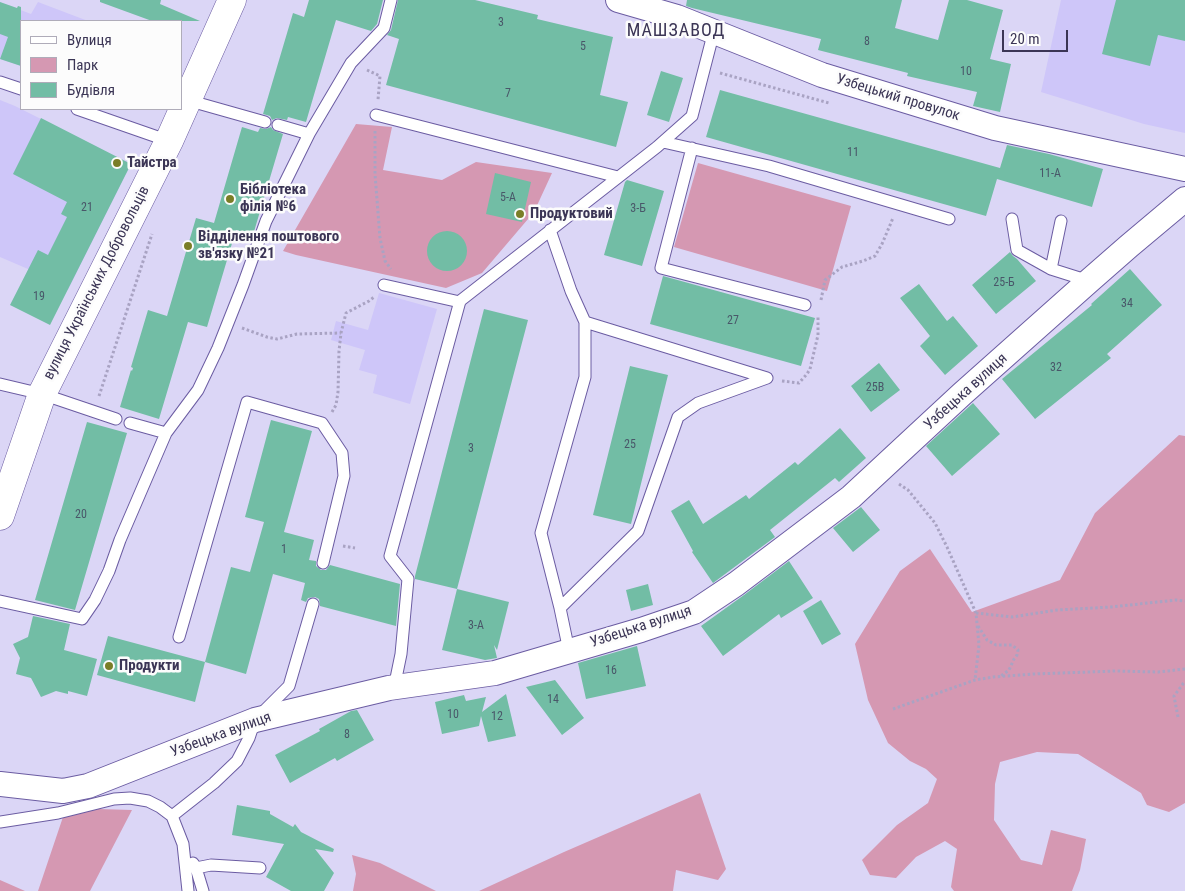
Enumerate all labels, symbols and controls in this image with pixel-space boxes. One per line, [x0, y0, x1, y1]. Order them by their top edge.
house number: 3 [498, 16, 504, 30]
legend [20, 20, 182, 110]
district label: МАШЗАВОД [626, 20, 726, 42]
scale bar [1005, 20, 1071, 52]
text: 20 m [1010, 30, 1040, 48]
text: Вулиця [67, 31, 112, 49]
house number: 8 [864, 35, 870, 49]
house number: 5 [580, 40, 586, 54]
text: Парк [67, 56, 98, 74]
house number: 10 [960, 65, 972, 79]
street label: Узбецький провулок [834, 71, 962, 125]
text: Будівля [67, 81, 115, 99]
house number: 7 [505, 87, 511, 101]
house number: 11 [847, 146, 859, 160]
place label: Тайстра [127, 154, 177, 172]
marker: Тайстра [111, 157, 123, 169]
house number: 11-А [1039, 167, 1061, 181]
place label: Бібліотека філія №6 [240, 181, 306, 216]
street label: вулиця Українських Добровольців [40, 183, 154, 383]
house number: 5-А [500, 191, 516, 205]
marker: Бібліотека філія №6 [224, 193, 236, 205]
house number: 21 [81, 201, 93, 215]
house number: 3-Б [630, 202, 646, 216]
place label: Продуктовий [530, 205, 613, 223]
marker: Продуктовий [514, 208, 526, 220]
place label: Відділення поштового зв'язку №21 [198, 228, 339, 263]
marker: Відділення поштового зв'язку №21 [182, 240, 194, 252]
house number: 25-Б [993, 276, 1015, 290]
house number: 19 [33, 290, 45, 304]
house number: 34 [1121, 297, 1133, 311]
house number: 27 [727, 314, 739, 328]
street label: Узбецька вулиця [921, 350, 1011, 434]
house number: 32 [1050, 361, 1062, 375]
house number: 25B [866, 381, 884, 395]
house number: 25 [624, 438, 636, 452]
house number: 3 [468, 442, 474, 456]
house number: 20 [75, 508, 87, 522]
house number: 1 [281, 543, 287, 557]
street label: Узбецька вулиця [588, 602, 694, 652]
house number: 3-А [468, 619, 484, 633]
place label: Продукти [119, 657, 180, 675]
marker: Продукти [103, 660, 115, 672]
house number: 16 [605, 664, 617, 678]
house number: 14 [547, 693, 559, 707]
street label: Узбецька вулиця [168, 708, 274, 762]
house number: 10 [447, 708, 459, 722]
house number: 12 [491, 710, 503, 724]
house number: 8 [344, 728, 350, 742]

